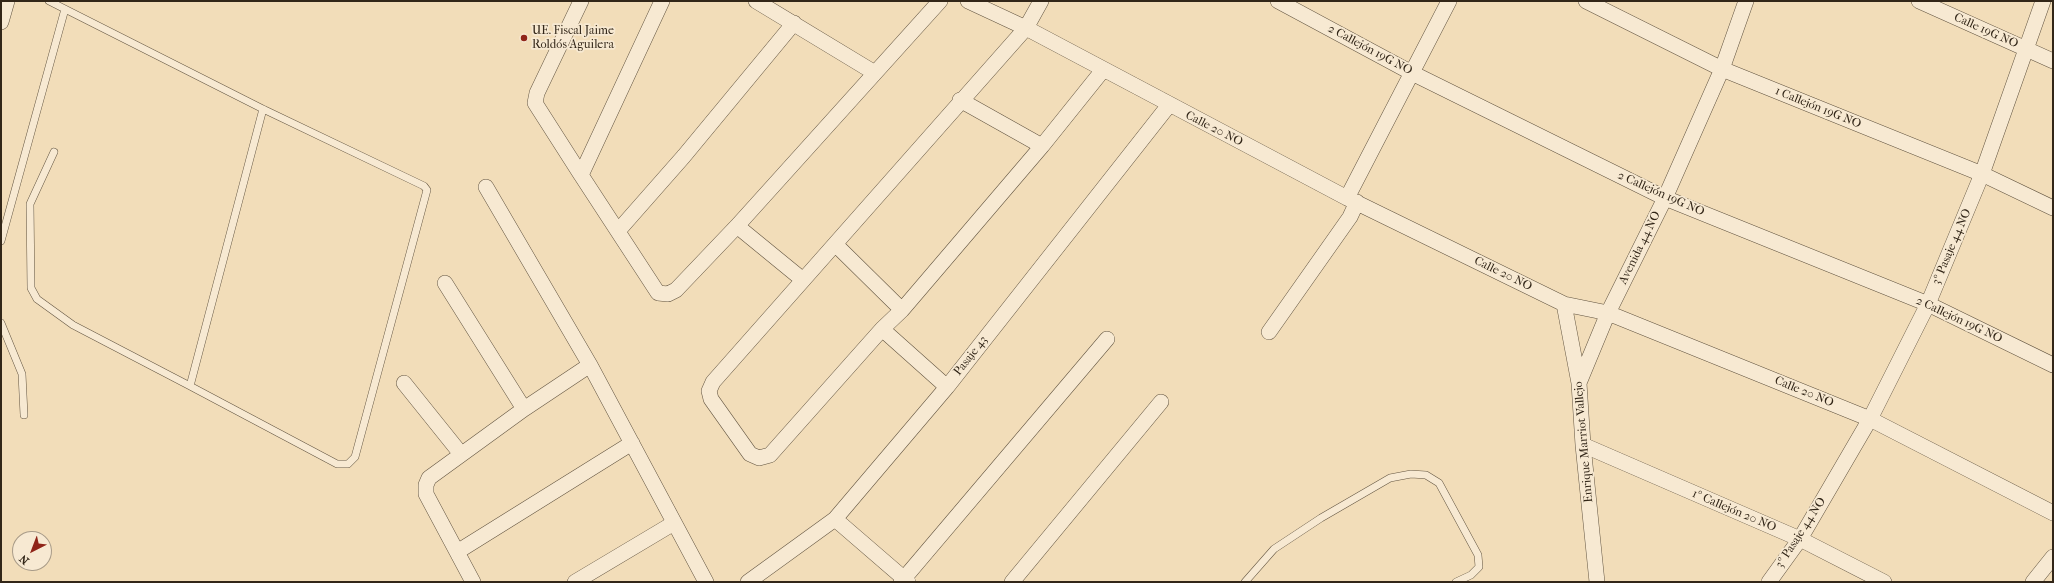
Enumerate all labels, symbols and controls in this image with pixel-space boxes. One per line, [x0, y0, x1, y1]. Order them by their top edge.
street label: Calle 19G NO [1952, 10, 2020, 52]
street label: 2 Callejón 19G NO [1325, 22, 1415, 78]
place label: UE. Fiscal Jaime Roldós Aguilera [532, 24, 614, 52]
marker: UE. Fiscal Jaime Roldós Aguilera [519, 33, 529, 43]
street label: 1 Callejón 19G NO [1773, 84, 1863, 132]
street label: Calle 20 NO [1183, 108, 1245, 150]
street label: 2 Callejón 19G NO [1615, 168, 1707, 220]
street label: 3º Pasaje 44 NO [1929, 207, 1975, 287]
street label: Avenida 44 NO [1616, 209, 1664, 287]
street label: Calle 20 NO [1472, 254, 1534, 294]
street label: 2 Callejón 19G NO [1914, 294, 2004, 346]
street label: Pasaje 43 [951, 333, 991, 379]
street label: Calle 20 NO [1772, 374, 1836, 410]
street label: Enrique Marriot Vallejo [1572, 381, 1596, 503]
street label: 1º Callejón 20 NO [1690, 487, 1778, 535]
street label: 3º Pasaje 44 NO [1773, 495, 1829, 571]
north arrow [12, 531, 52, 571]
text: N [17, 552, 32, 567]

